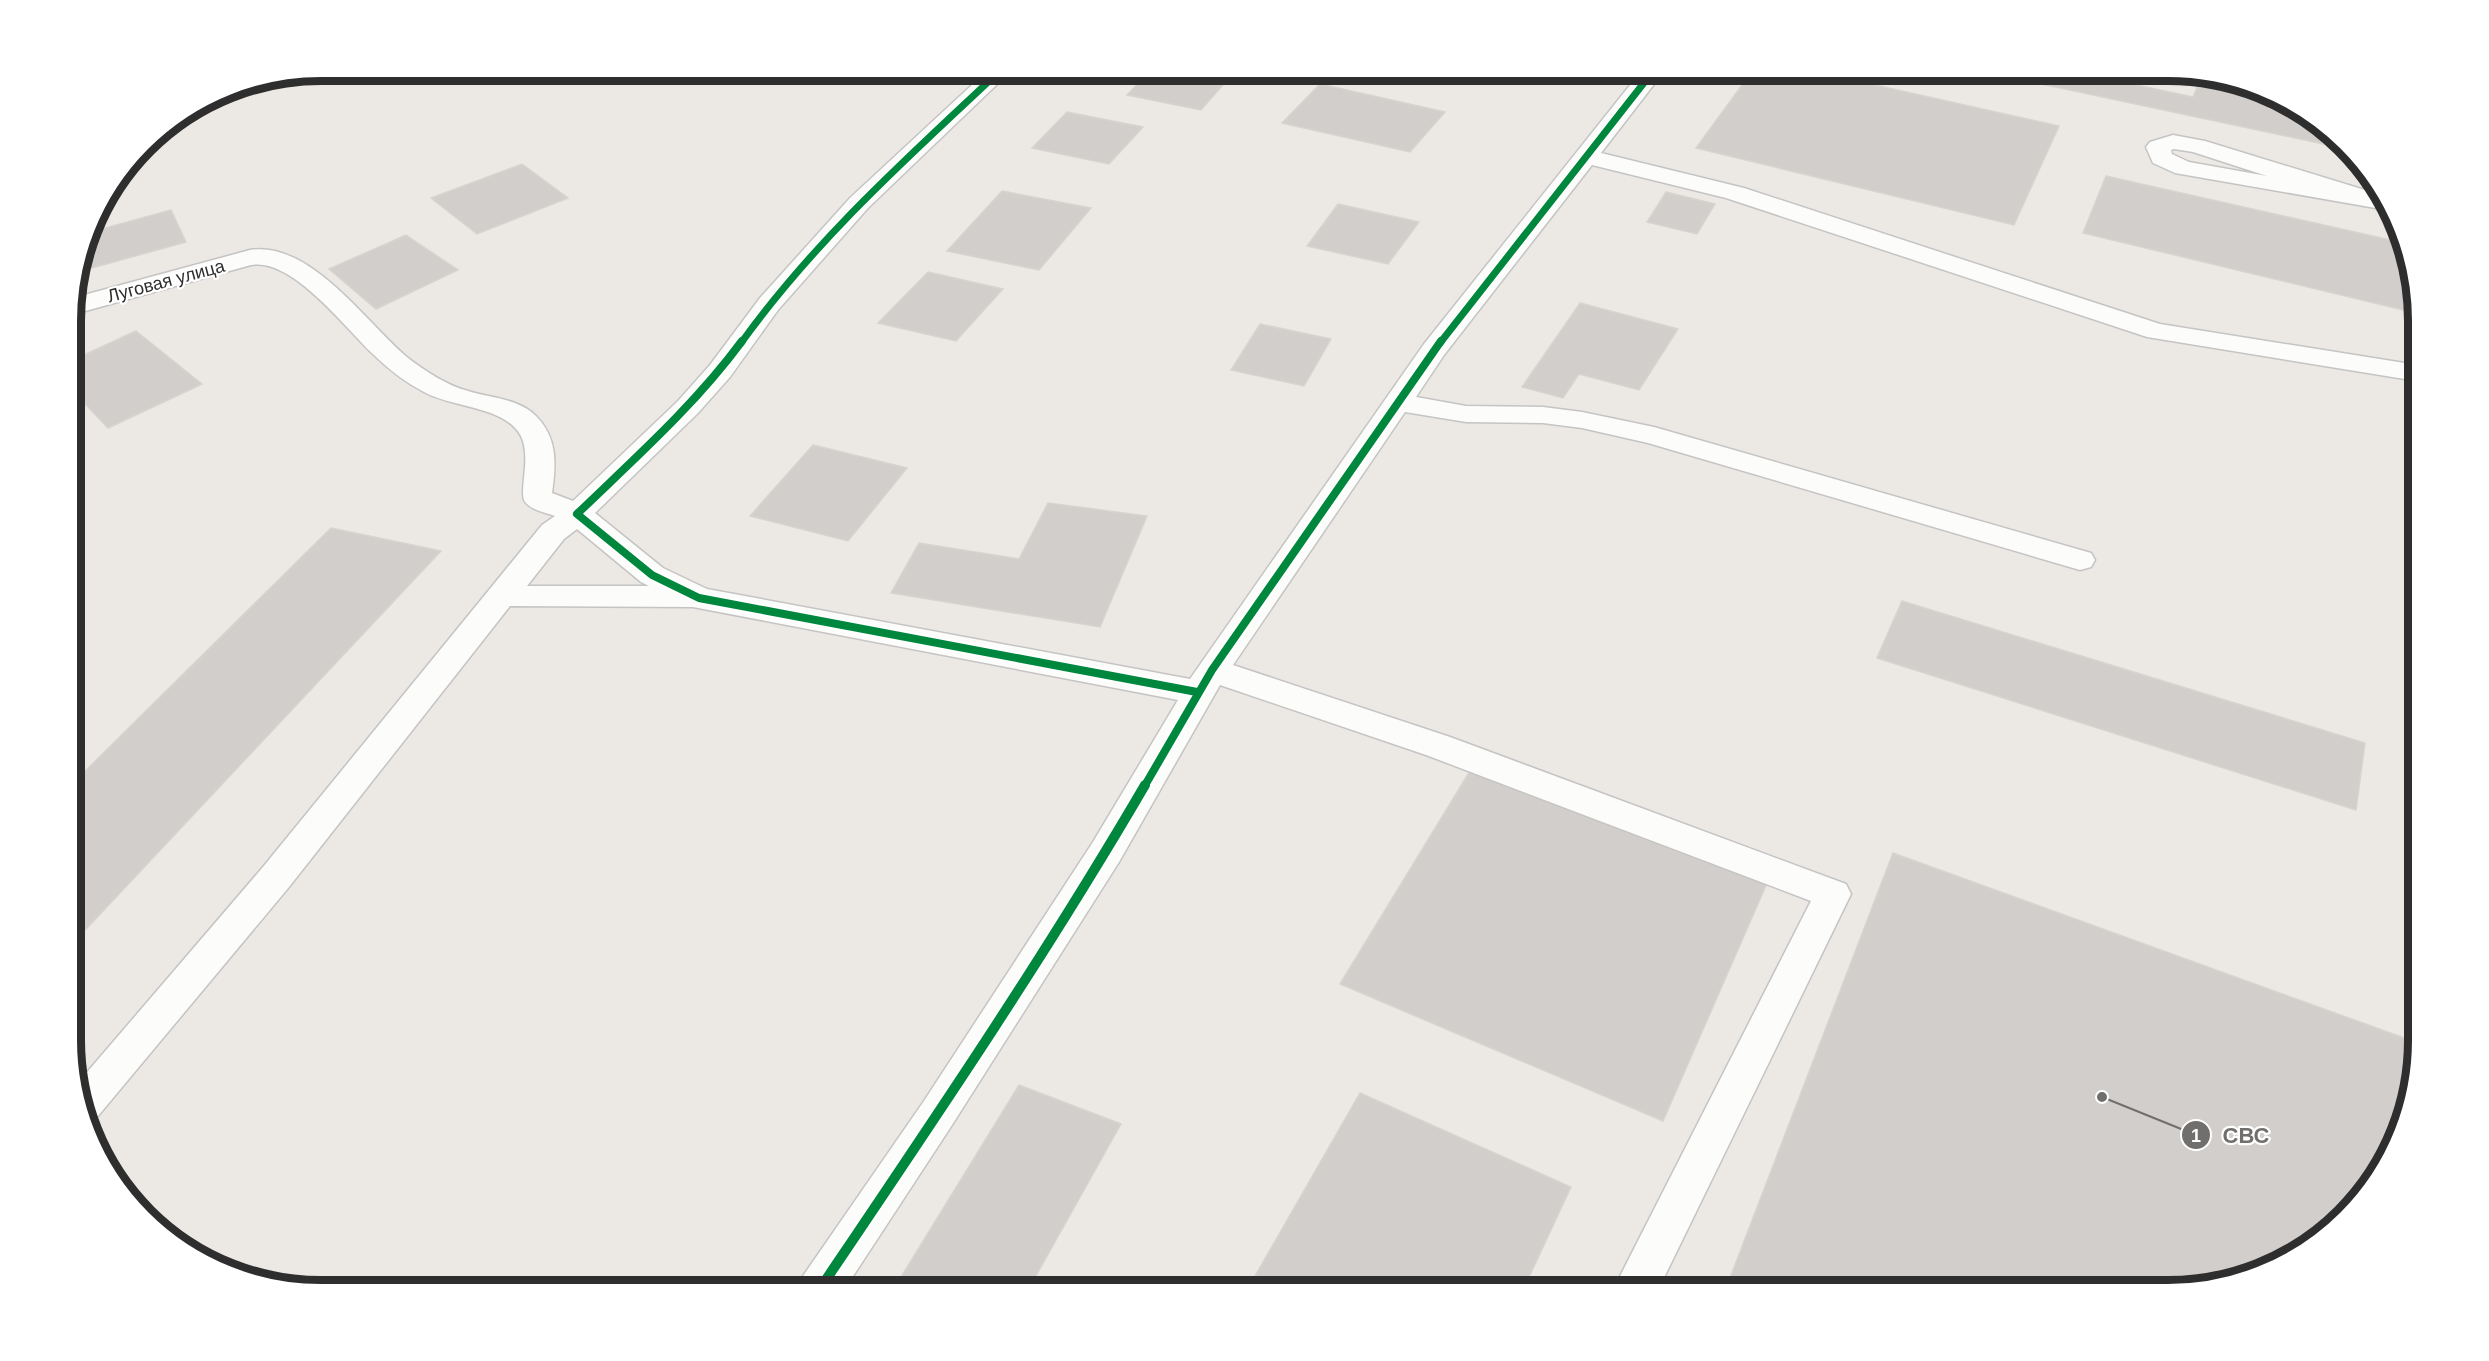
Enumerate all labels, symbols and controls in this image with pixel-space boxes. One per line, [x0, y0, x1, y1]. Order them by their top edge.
street label: Луговая улица [105, 255, 228, 306]
callout: СВС [2181, 1115, 2282, 1155]
text: СВС [2223, 1123, 2270, 1148]
text: 1 [2191, 1126, 2201, 1146]

